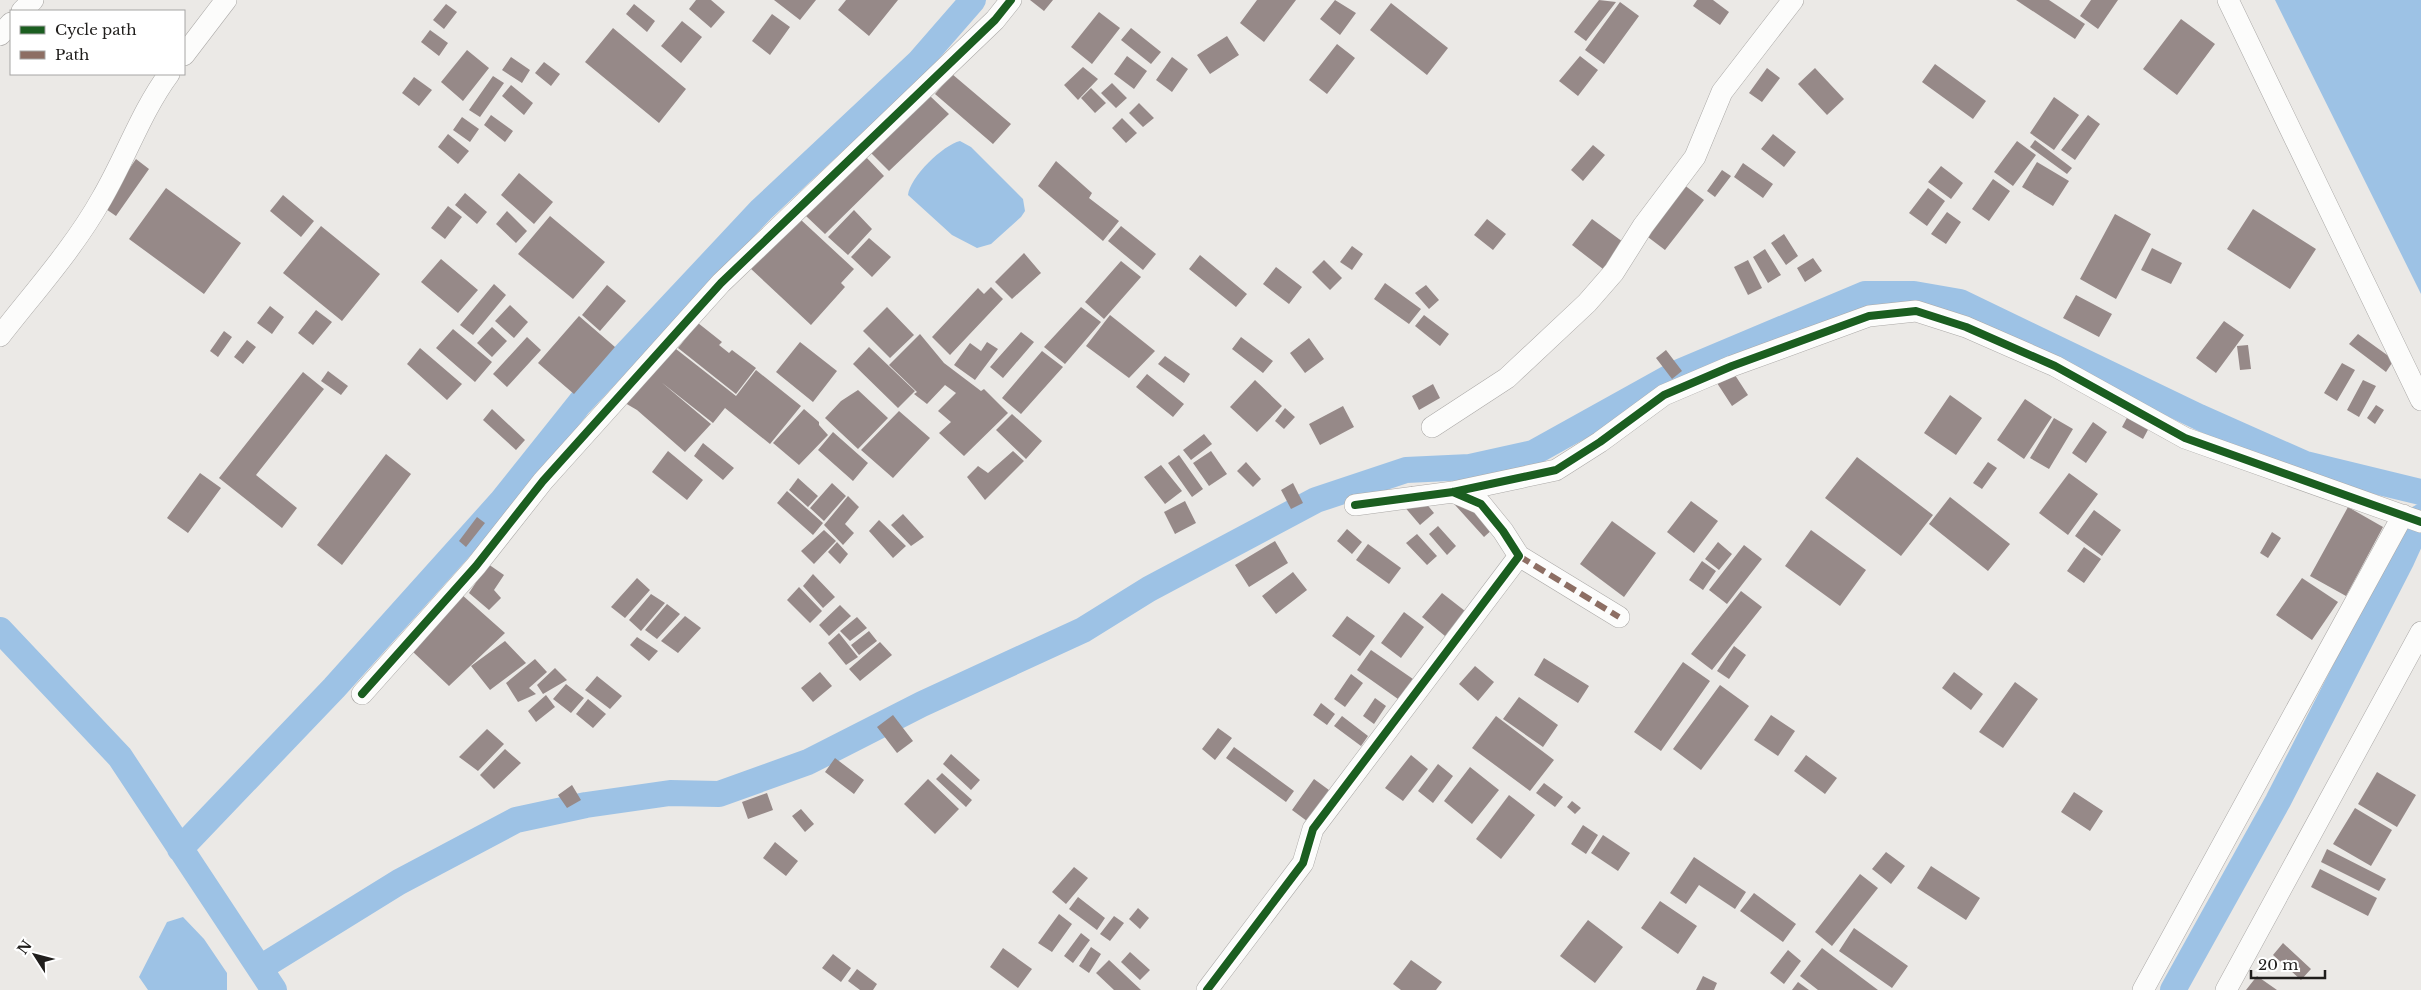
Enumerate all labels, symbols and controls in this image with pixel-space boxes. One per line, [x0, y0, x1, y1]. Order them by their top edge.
legend [10, 10, 185, 75]
text: Cycle path [55, 20, 137, 39]
text: Path [55, 45, 89, 64]
north arrow [10, 930, 60, 980]
text: N [13, 937, 36, 958]
scale bar [2251, 948, 2325, 980]
text: 20 m [2258, 955, 2298, 974]

